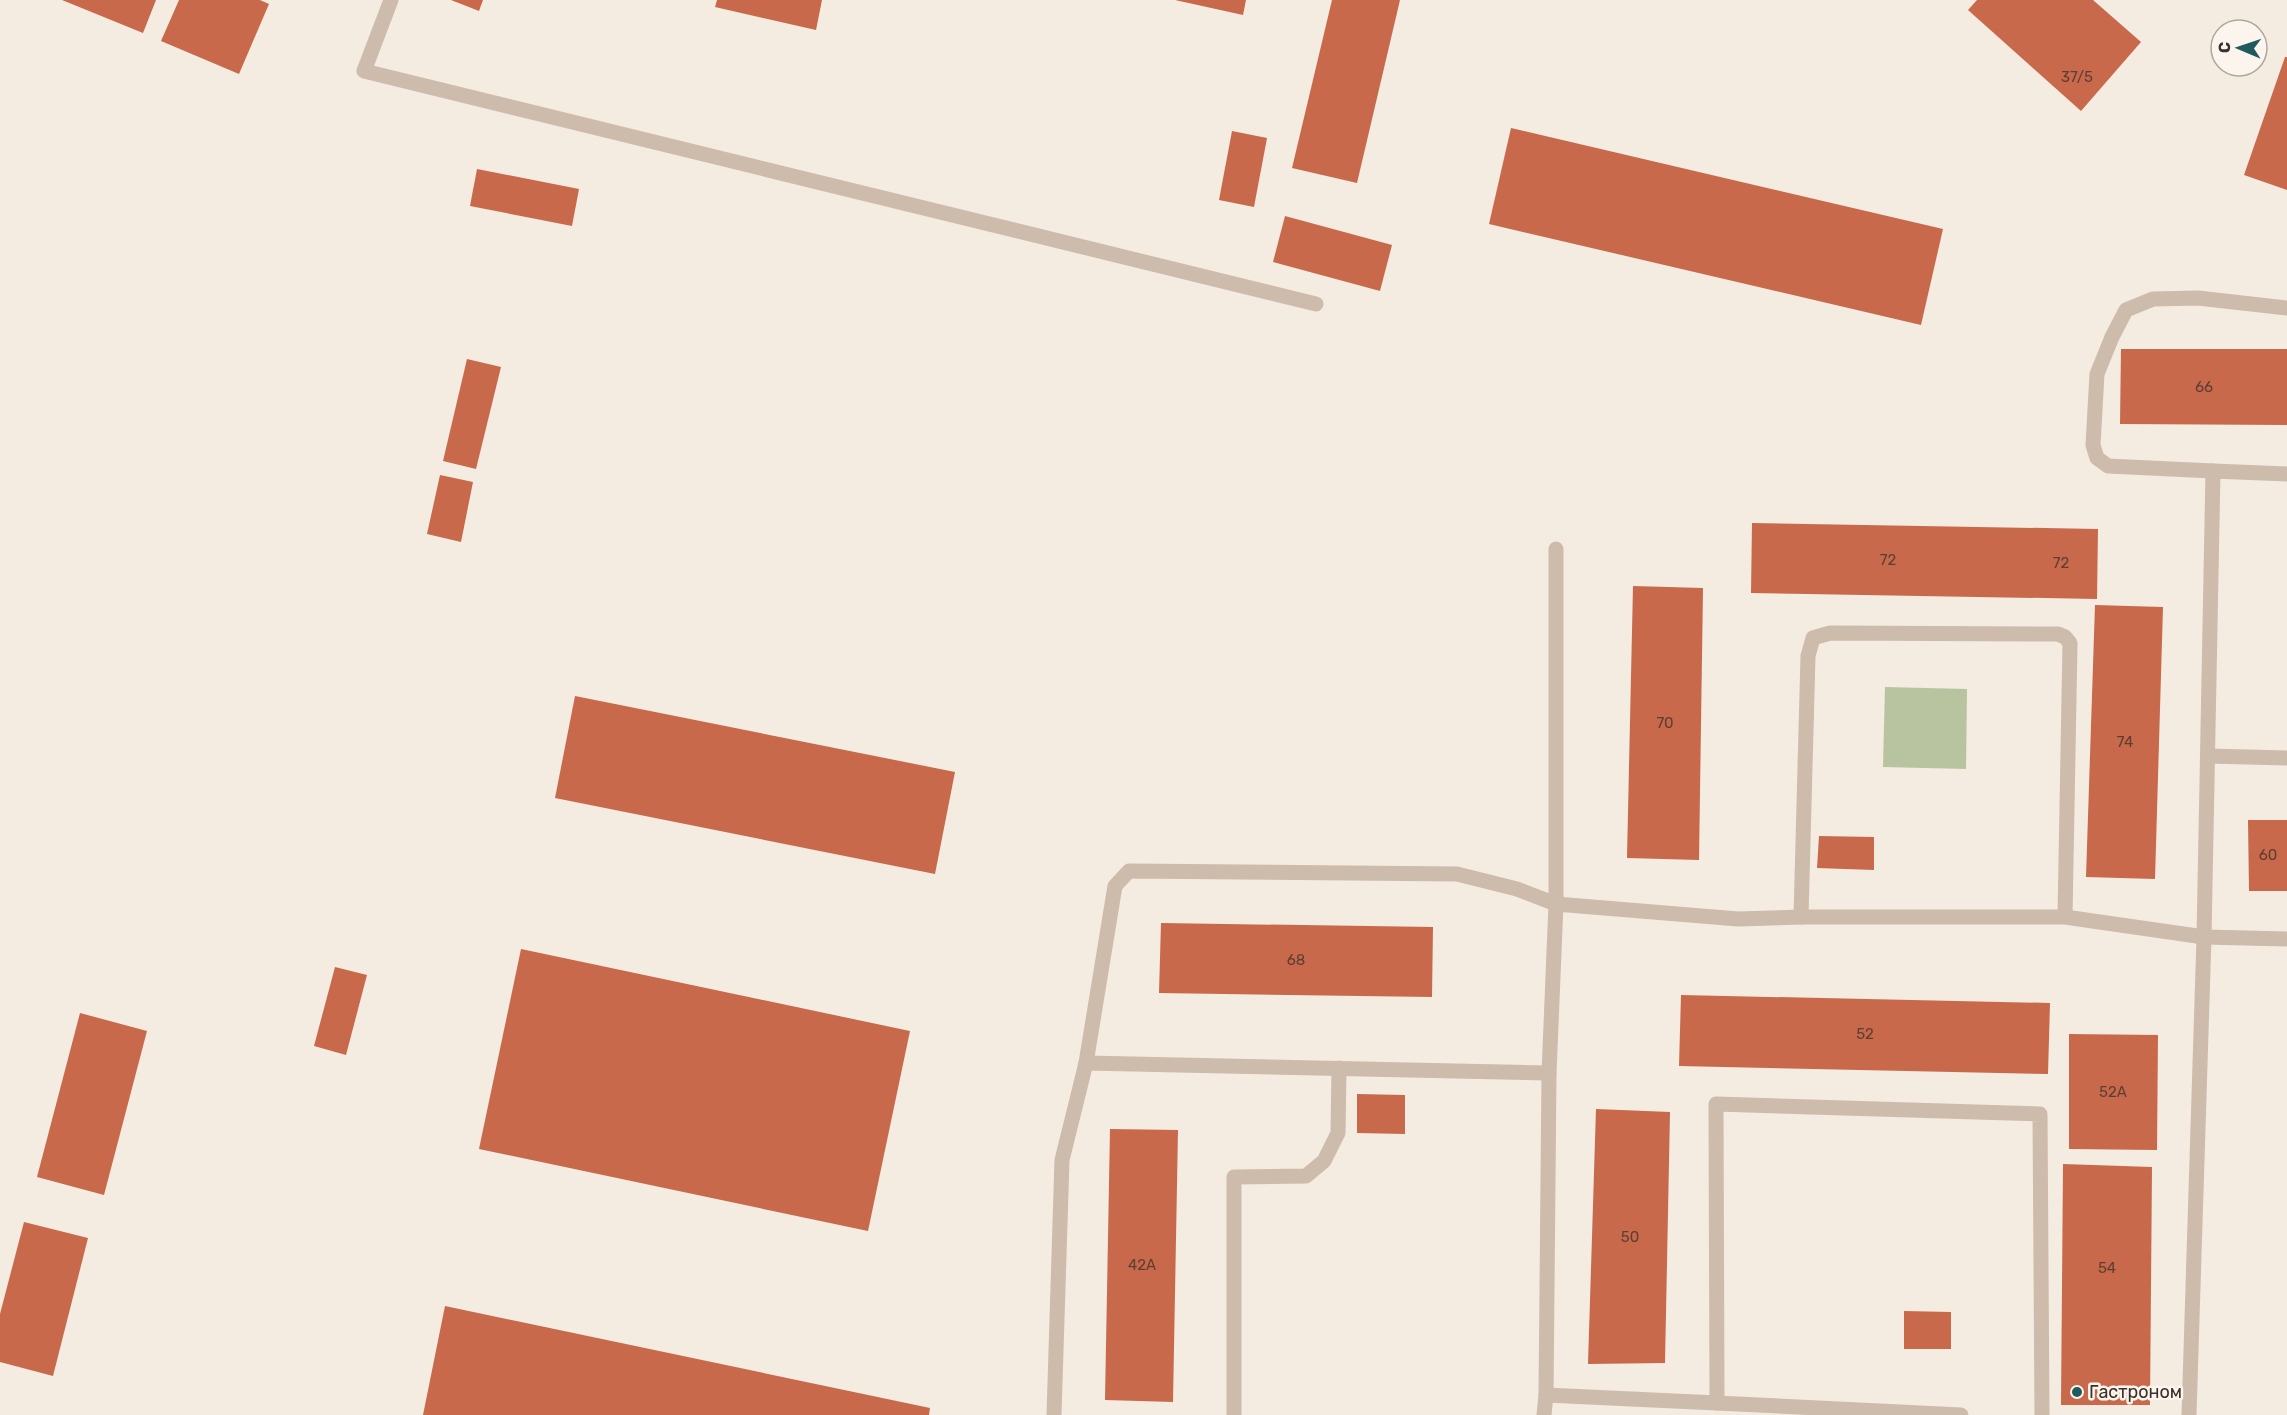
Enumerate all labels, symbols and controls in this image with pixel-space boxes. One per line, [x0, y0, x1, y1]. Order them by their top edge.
north arrow [2209, 18, 2269, 78]
text: С [2215, 42, 2234, 53]
house number: 37/5 [2061, 68, 2093, 86]
house number: 66 [2195, 378, 2213, 396]
house number: 72 [1880, 551, 1896, 569]
house number: 72 [2053, 554, 2069, 572]
house number: 70 [1656, 714, 1674, 732]
house number: 74 [2117, 733, 2133, 751]
house number: 60 [2259, 846, 2277, 864]
house number: 68 [1287, 951, 1305, 969]
house number: 52 [1856, 1025, 1874, 1043]
house number: 52А [2099, 1083, 2127, 1101]
house number: 50 [1621, 1228, 1639, 1246]
house number: 42А [1128, 1256, 1156, 1274]
house number: 54 [2098, 1259, 2116, 1277]
place label: Гастроном [2089, 1381, 2182, 1403]
marker: Гастроном [2070, 1385, 2084, 1399]

